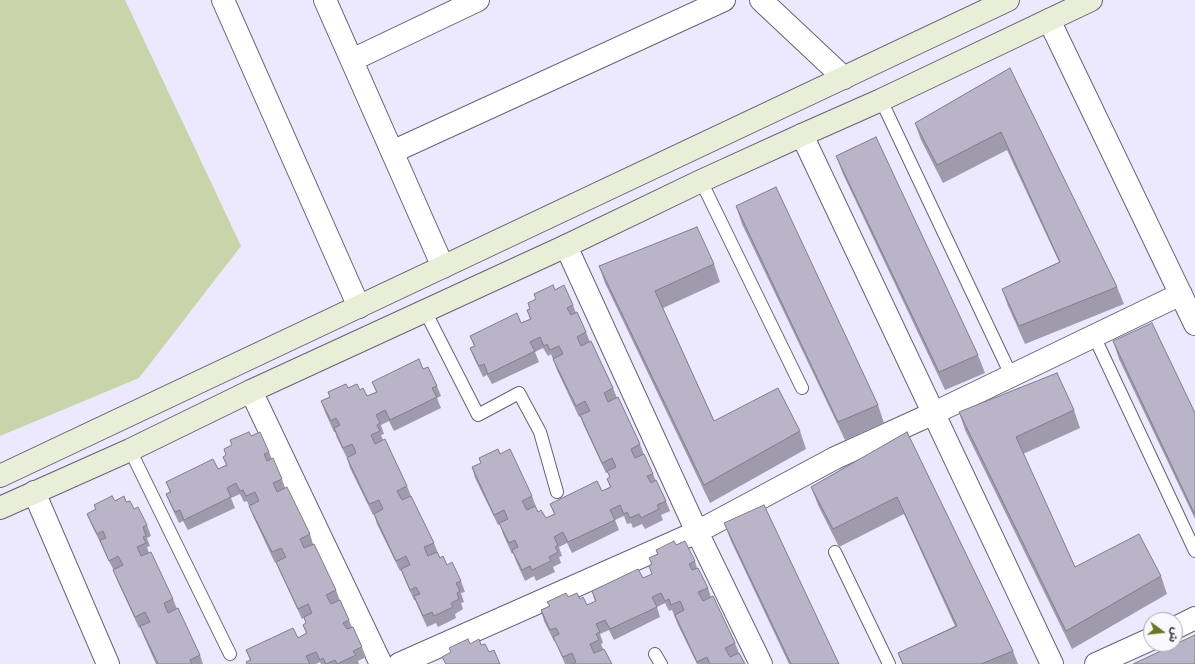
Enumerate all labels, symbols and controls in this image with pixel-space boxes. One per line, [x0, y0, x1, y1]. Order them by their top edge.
north arrow [1143, 612, 1183, 652]
text: ش [1166, 626, 1182, 644]

